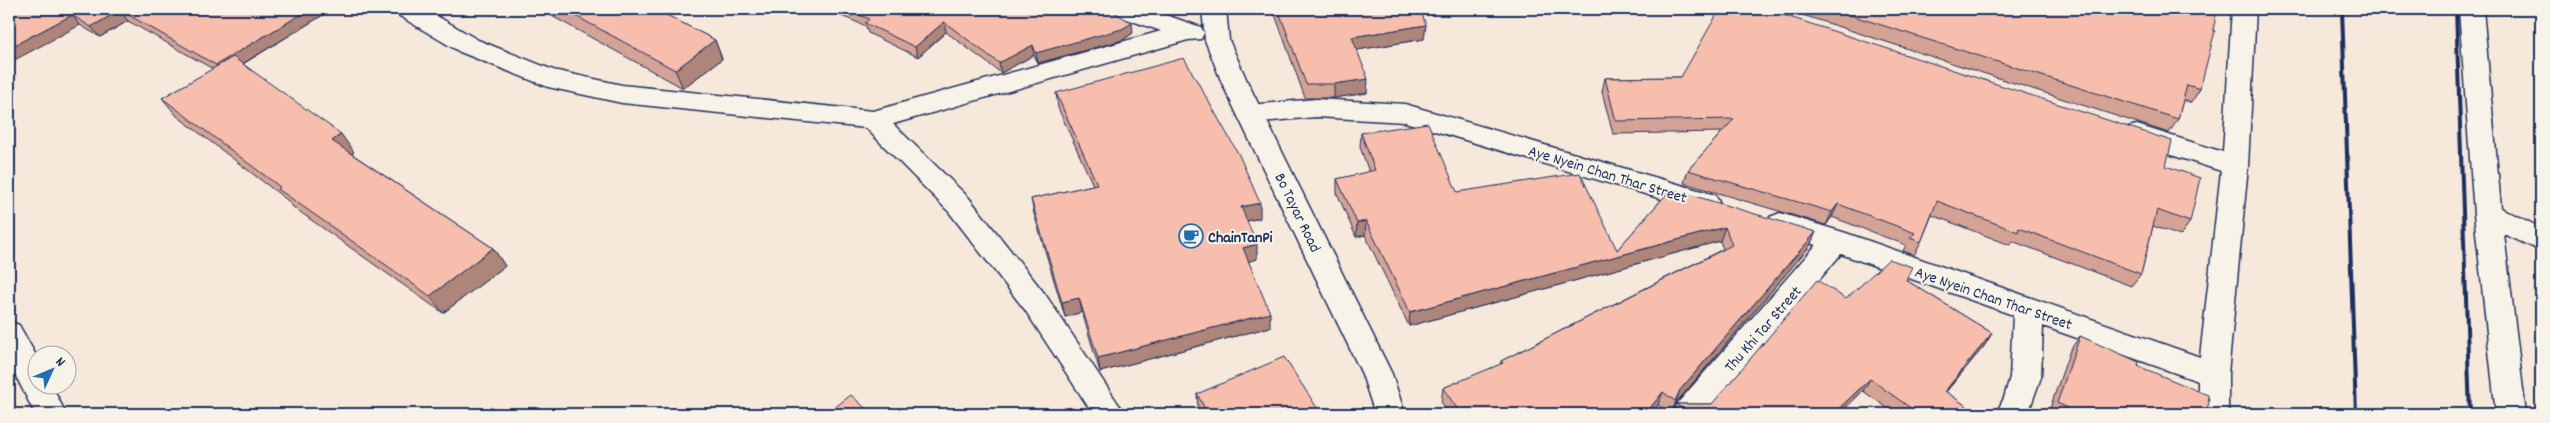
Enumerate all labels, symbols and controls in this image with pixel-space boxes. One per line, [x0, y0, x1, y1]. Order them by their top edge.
street label: Aye Nyein Chan Thar Street [1525, 140, 1690, 211]
street label: Bo Tayar Road [1268, 170, 1326, 257]
cafe icon: ChainTanPi [1178, 223, 1204, 249]
place label: ChainTanPi [1208, 227, 1273, 250]
street label: Aye Nyein Chan Thar Street [1912, 262, 2075, 337]
street label: Thu Khi Tar Street [1720, 281, 1808, 378]
north arrow [28, 346, 78, 396]
text: N [50, 353, 70, 372]

